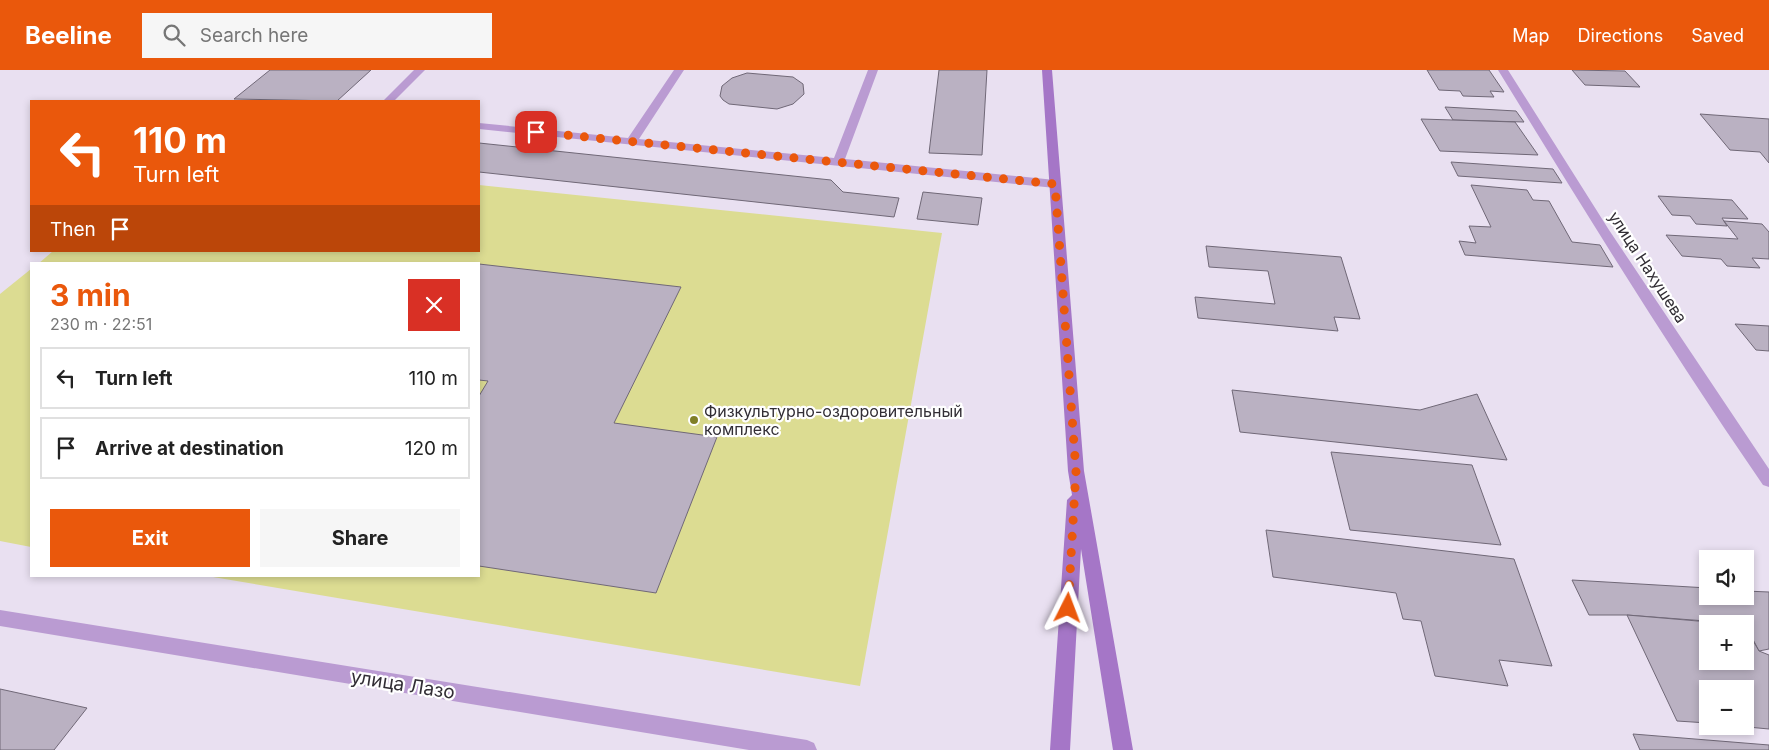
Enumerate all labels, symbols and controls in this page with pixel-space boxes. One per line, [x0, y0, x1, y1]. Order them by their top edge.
search box [142, 13, 492, 58]
text: Beeline [25, 21, 112, 50]
icon: search [160, 21, 188, 49]
text: Search here [200, 24, 308, 47]
text: Map [1512, 25, 1550, 46]
text: Directions [1578, 25, 1663, 46]
text: Saved [1691, 25, 1744, 46]
pin [515, 111, 557, 153]
icon: arrive [522, 118, 550, 146]
text: 110 m [133, 119, 227, 161]
icon: left [50, 120, 115, 185]
text: Turn left [133, 161, 219, 187]
street label: улица Нахушева [1604, 207, 1692, 327]
icon: arrive [106, 215, 134, 243]
text: Then [50, 218, 96, 241]
text: 3 min [50, 277, 131, 313]
button: close [408, 279, 460, 331]
text: 230 m · 22:51 [50, 314, 152, 334]
icon: left [52, 364, 80, 392]
text: Turn left [95, 367, 173, 390]
text: 110 m [409, 367, 458, 390]
place label: Физкультурно-оздоровительный комплекс [704, 401, 963, 439]
marker: Физкультурно-оздоровительный комплекс [688, 414, 700, 426]
icon: arrive [52, 434, 80, 462]
text: Arrive at destination [95, 437, 284, 460]
text: 120 m [405, 437, 458, 460]
button: Exit [50, 509, 250, 567]
button: Share [260, 509, 460, 567]
map controls [1699, 550, 1754, 735]
button: sound [1699, 550, 1754, 605]
position arrow [1041, 581, 1093, 633]
button: + [1699, 615, 1754, 670]
street label: улица Лазо [349, 665, 457, 704]
button: − [1699, 680, 1754, 735]

